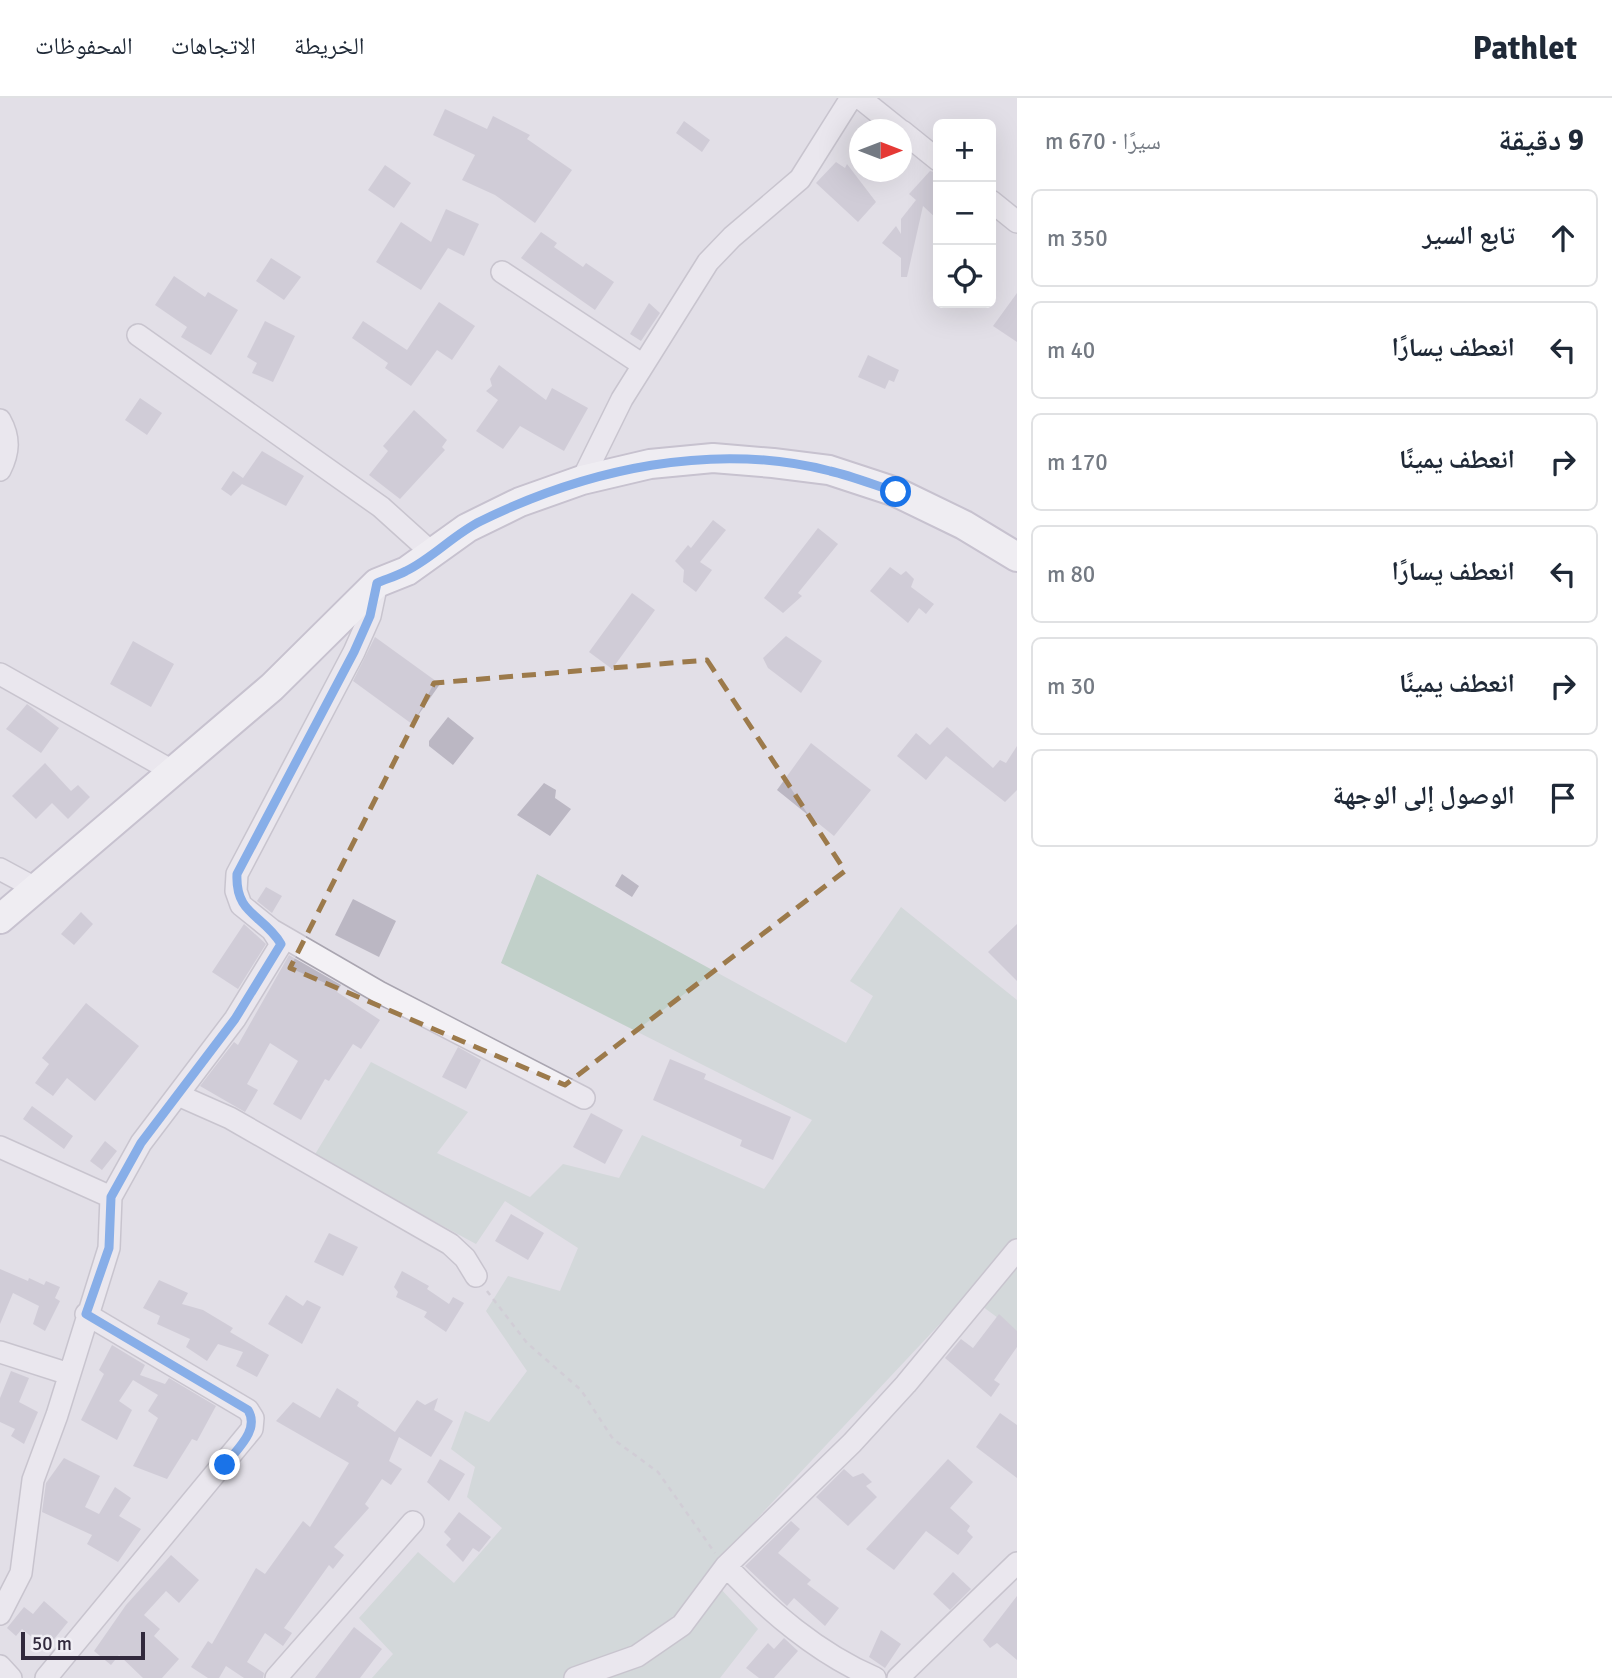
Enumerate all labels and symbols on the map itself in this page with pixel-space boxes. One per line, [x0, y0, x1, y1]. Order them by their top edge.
north arrow [849, 119, 912, 182]
route start [880, 476, 911, 507]
route end [209, 1449, 240, 1480]
scale bar [21, 1629, 145, 1661]

